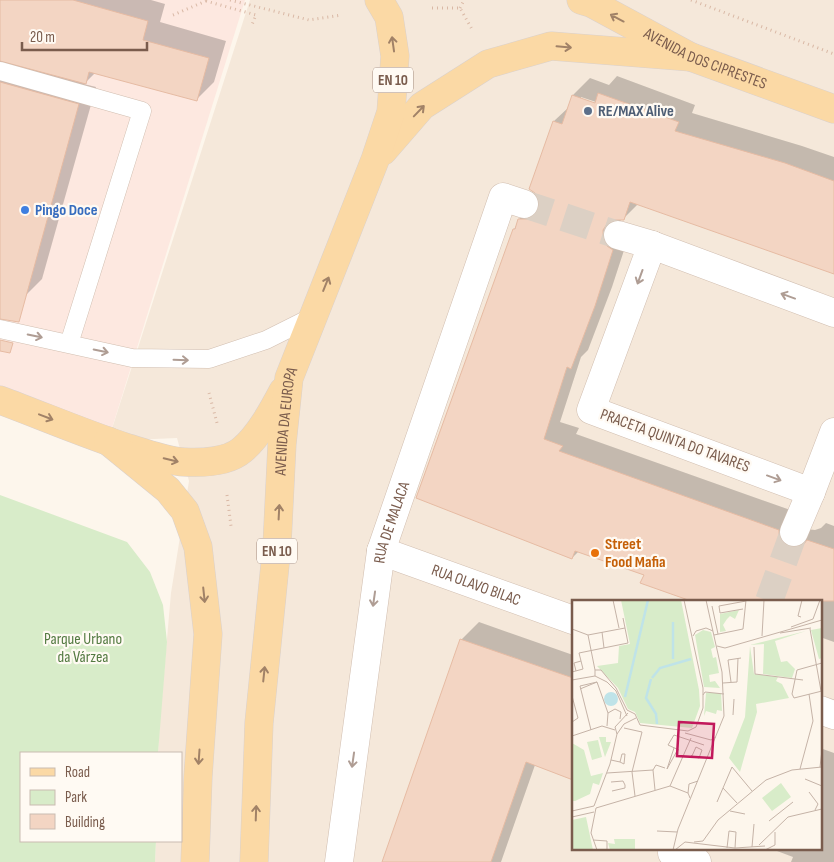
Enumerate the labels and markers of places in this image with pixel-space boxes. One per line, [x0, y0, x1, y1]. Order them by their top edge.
place label: RE/MAX Alive [598, 102, 674, 121]
marker: RE/MAX Alive [582, 105, 594, 117]
place label: Pingo Doce [35, 201, 98, 220]
marker: Pingo Doce [19, 204, 31, 216]
place label: Street Food Mafia [605, 535, 665, 572]
marker: Street Food Mafia [589, 547, 601, 559]

